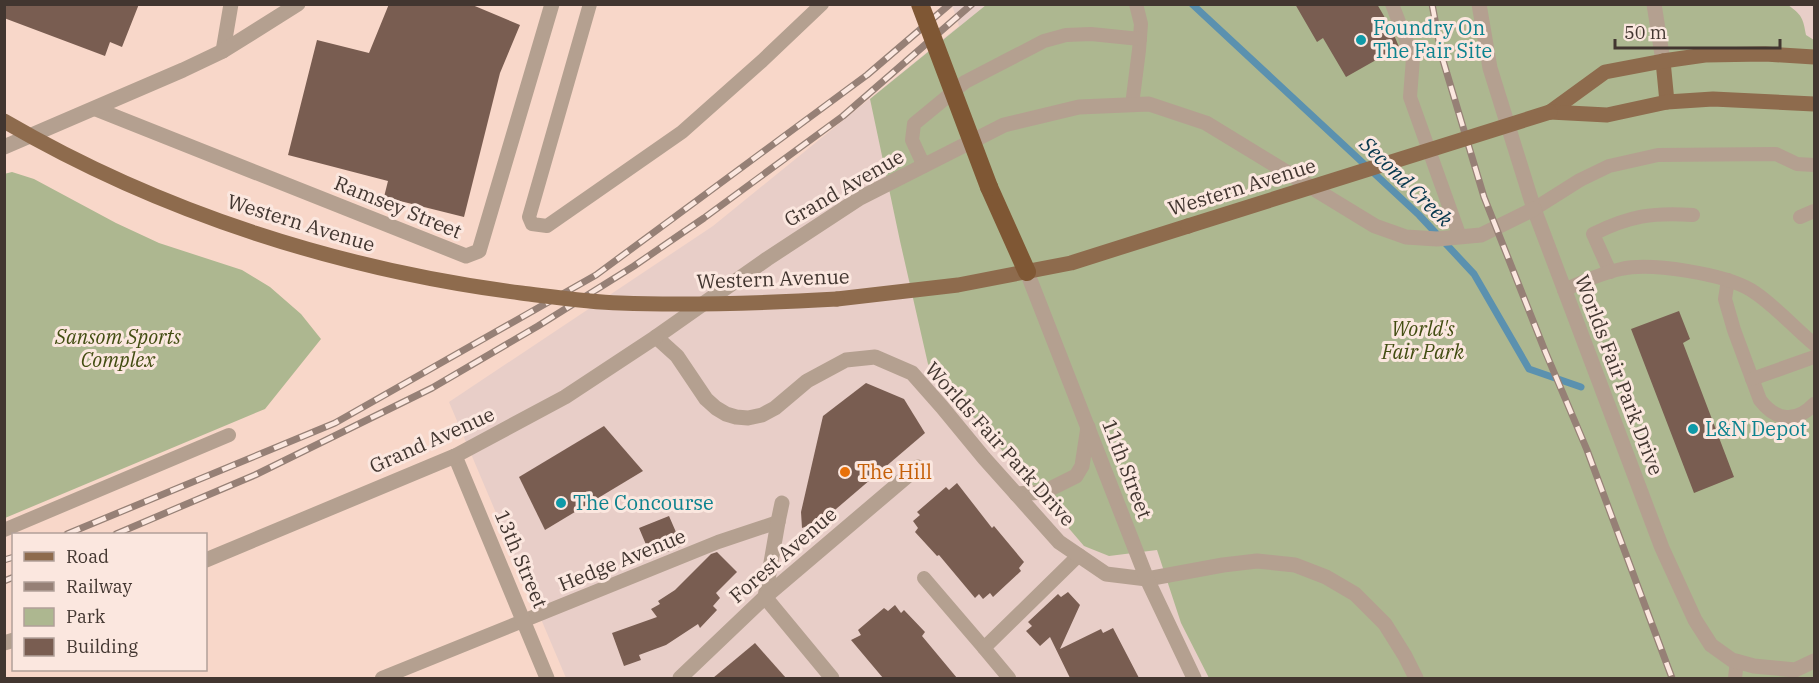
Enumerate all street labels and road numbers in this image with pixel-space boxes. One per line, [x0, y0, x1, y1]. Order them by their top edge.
street label: Grand Avenue [779, 142, 909, 233]
street label: Western Avenue [1165, 151, 1319, 222]
street label: Ramsey Street [330, 169, 466, 244]
street label: Western Avenue [224, 187, 378, 258]
street label: Western Avenue [696, 262, 850, 295]
street label: Worlds Fair Park Drive [1569, 271, 1670, 479]
street label: Worlds Fair Park Drive [919, 356, 1081, 532]
street label: Grand Avenue [365, 400, 499, 479]
street label: 11th Street [1096, 415, 1159, 522]
street label: Forest Avenue [723, 500, 842, 609]
street label: 13th Street [489, 505, 554, 612]
street label: Hedge Avenue [554, 522, 690, 597]

